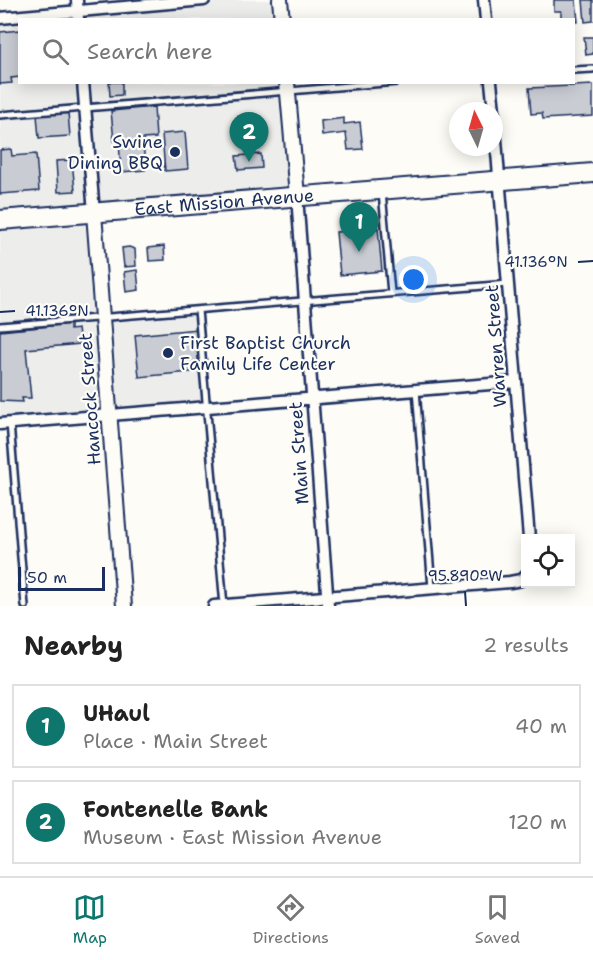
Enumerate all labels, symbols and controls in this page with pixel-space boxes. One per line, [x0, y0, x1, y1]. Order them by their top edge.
search box [18, 18, 575, 84]
icon: search [39, 35, 72, 68]
text: Search here [87, 37, 213, 66]
north arrow [449, 102, 503, 156]
pin: 2 [230, 112, 268, 162]
place label: Swine Dining BBQ [68, 130, 163, 175]
marker: Swine Dining BBQ [168, 145, 182, 159]
street label: East Mission Avenue [134, 183, 315, 221]
pin: 1 [340, 202, 378, 252]
text: 41.136°N [504, 252, 568, 272]
your location [399, 265, 428, 294]
street label: Warren Street [480, 284, 512, 408]
text: 41.136°N [25, 301, 89, 321]
place label: First Baptist Church Family Life Center [180, 331, 351, 376]
street label: Hancock Street [73, 332, 107, 466]
marker: First Baptist Church Family Life Center [161, 346, 175, 360]
street label: Main Street [283, 401, 315, 505]
map controls [521, 534, 575, 588]
button: locate [521, 534, 575, 588]
scale bar [18, 564, 105, 592]
text: 95.890°W [427, 566, 503, 586]
text: 50 m [27, 567, 67, 588]
text: Nearby [24, 628, 123, 663]
text: 2 results [483, 632, 569, 658]
text: UHaul [83, 699, 150, 728]
text: 1 [41, 713, 50, 739]
text: 40 m [515, 713, 567, 739]
text: Place · Main Street [83, 728, 268, 754]
text: Fontenelle Bank [83, 795, 268, 824]
text: 2 [39, 809, 53, 835]
text: 120 m [508, 809, 567, 835]
text: Museum · East Mission Avenue [83, 824, 382, 850]
tab: Map [73, 891, 107, 948]
tab: Directions [253, 891, 329, 948]
tab: Saved [475, 891, 520, 948]

